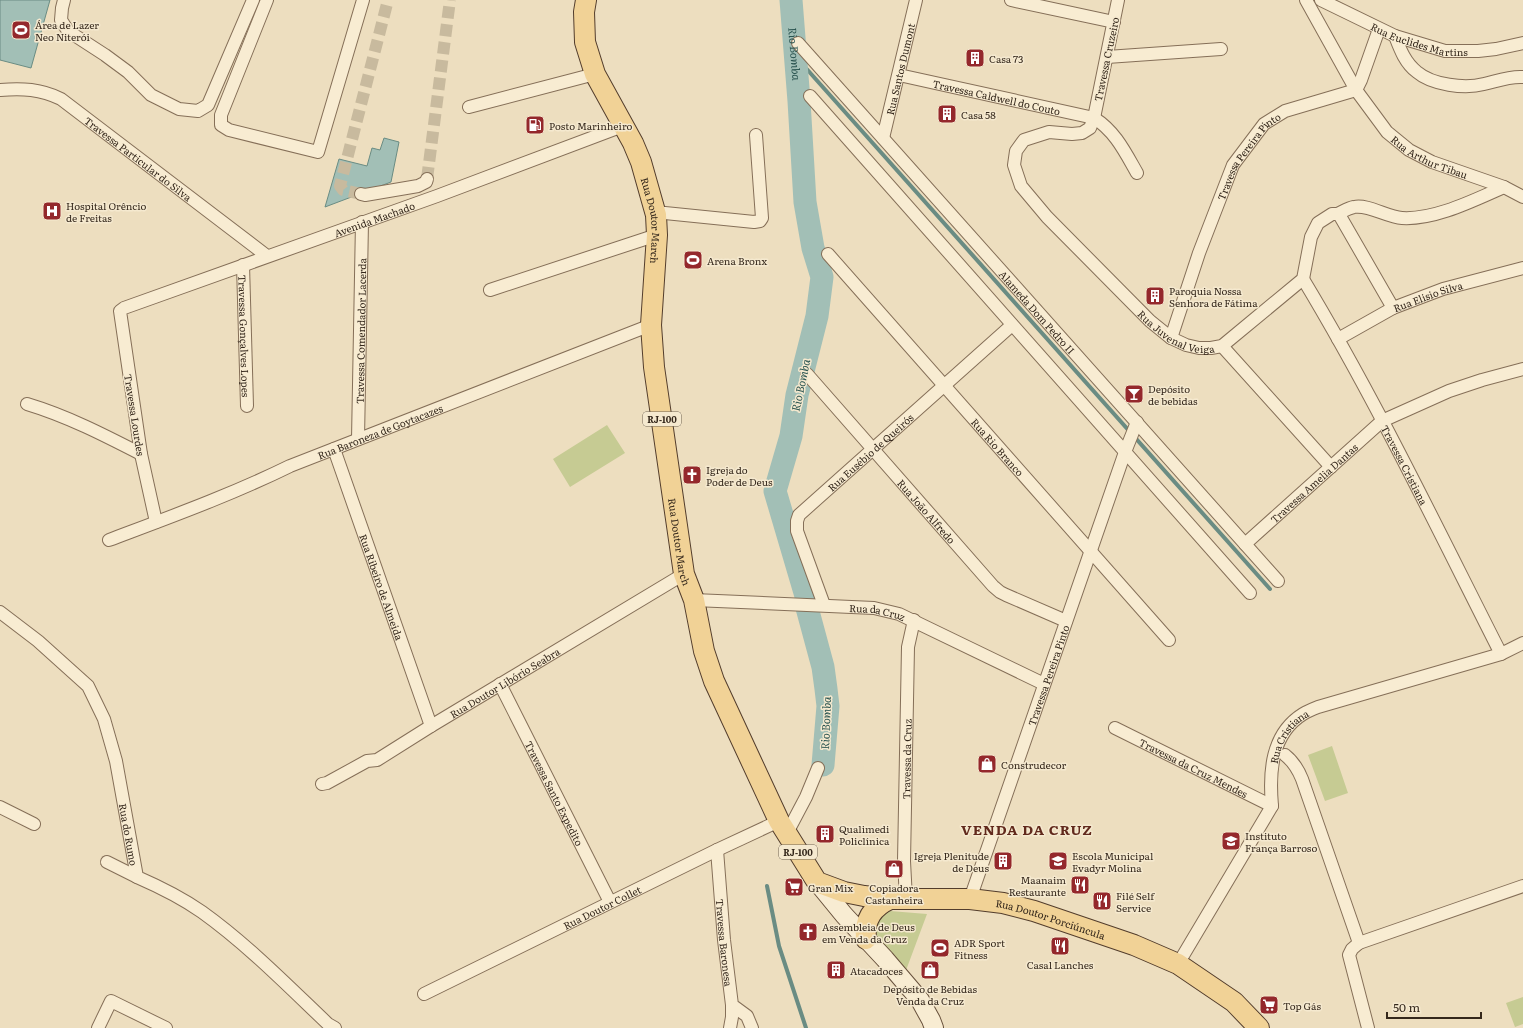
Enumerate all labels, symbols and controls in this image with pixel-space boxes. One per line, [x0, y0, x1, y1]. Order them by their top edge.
street label: Travessa Cruzeiro [1090, 15, 1122, 103]
place label: Área de Lazer Neo Niterói [35, 17, 99, 44]
street label: Rua Euclides Martins [1369, 18, 1468, 59]
sports icon: Área de Lazer Neo Niterói [10, 19, 32, 41]
street label: Rua Santos Dumont [881, 21, 918, 116]
water label: Rio Bomba [785, 27, 805, 82]
building icon: Casa 73 [964, 47, 986, 69]
place label: Casa 73 [989, 51, 1023, 66]
street label: Travessa Caldwell do Couto [931, 75, 1062, 118]
building icon: Casa 58 [936, 103, 958, 125]
place label: Casa 58 [961, 107, 996, 122]
street label: Travessa Pereira Pinto [1213, 108, 1283, 202]
street label: Travessa Particular do Silva [82, 112, 196, 204]
fuel station icon: Posto Marinheiro [524, 114, 546, 136]
place label: Posto Marinheiro [549, 118, 633, 133]
street label: Rua Arthur Tibau [1388, 131, 1470, 182]
street label: Rua Doutor March [638, 175, 665, 265]
street label: Avenida Machado [332, 197, 417, 240]
place label: Hospital Orêncio de Freitas [66, 198, 147, 225]
hospital icon: Hospital Orêncio de Freitas [41, 200, 63, 222]
sports icon: Arena Bronx [682, 249, 704, 271]
place label: Arena Bronx [707, 253, 767, 268]
street label: Travessa Comendador Lacerda [351, 257, 369, 404]
street label: Alameda Dom Pedro II [996, 267, 1079, 357]
street label: Travessa Gonçalves Lopes [236, 275, 254, 398]
street label: Rua Elisio Silva [1391, 277, 1465, 315]
place label: Paroquia Nossa Senhora de Fátima [1169, 283, 1258, 310]
building icon: Paroquia Nossa Senhora de Fátima [1144, 285, 1166, 307]
street label: Rua Juvenal Veiga [1135, 306, 1216, 356]
water label: Rio Bomba [787, 357, 813, 413]
street label: Travessa Lourdes [121, 373, 149, 457]
place label: Depósito de bebidas [1148, 381, 1198, 408]
bar icon: Depósito de bebidas [1123, 383, 1145, 405]
street label: Rua Baroneza de Goytacazes [315, 400, 445, 462]
street label: Rua Eusébio de Queirós [824, 409, 916, 494]
road number: RJ-100 [643, 412, 681, 426]
street label: Rua Rio Branco [968, 414, 1028, 479]
street label: Travessa Cristiana [1378, 422, 1432, 508]
street label: Travessa Amelia Dantas [1266, 439, 1361, 526]
place label: Igreja do Poder de Deus [706, 462, 773, 489]
church icon: Igreja do Poder de Deus [681, 464, 703, 486]
street label: Rua João Alfredo [895, 475, 960, 546]
street label: Rua Doutor March [666, 497, 695, 588]
street label: Rua Ribeiro de Almeida [357, 532, 408, 643]
street label: Rua da Cruz [849, 599, 908, 624]
street label: Travessa Pereira Pinto [1023, 622, 1072, 728]
street label: Rua Doutor Libório Seabra [446, 643, 563, 721]
water label: Rio Bomba [816, 695, 834, 750]
street label: Rua Cristiana [1265, 705, 1312, 765]
street label: Travessa da Cruz [898, 719, 914, 799]
street label: Travessa da Cruz Mendes [1137, 734, 1251, 801]
street label: Travessa Santo Expedito [522, 738, 588, 848]
shop icon: Construdecor [976, 753, 998, 775]
place label: Construdecor [1001, 757, 1066, 772]
street label: Rua do Rumo [116, 802, 142, 867]
district label: VENDA DA CRUZ [961, 819, 1093, 839]
place label: Qualimedi Policlínica [839, 821, 890, 848]
building icon: Qualimedi Policlínica [814, 823, 836, 845]
place label: Instituto França Barroso [1245, 828, 1317, 855]
school or university icon: Instituto França Barroso [1220, 830, 1242, 852]
road number: RJ-100 [779, 845, 817, 859]
place label: Igreja Plenitude de Deus [914, 848, 989, 875]
place label: Escola Municipal Evadyr Molina [1072, 848, 1154, 875]
building icon: Igreja Plenitude de Deus [992, 850, 1014, 872]
school or university icon: Escola Municipal Evadyr Molina [1047, 850, 1069, 872]
shop icon: Copiadora Castanheira [883, 858, 905, 880]
place label: Maanaim Restaurante [1009, 872, 1066, 899]
restaurant icon: Maanaim Restaurante [1069, 874, 1091, 896]
supermarket icon: Gran Mix [783, 876, 805, 898]
place label: Gran Mix [808, 880, 853, 895]
place label: Copiadora Castanheira [865, 880, 923, 907]
street label: Rua Doutor Collet [560, 881, 643, 932]
place label: Filé Self Service [1116, 888, 1155, 915]
restaurant icon: Filé Self Service [1091, 890, 1113, 912]
street label: Rua Doutor Porciúncula [995, 895, 1108, 943]
street label: Travessa Baronesa [713, 898, 737, 988]
place label: Assembleia de Deus em Venda da Cruz [822, 919, 915, 946]
church icon: Assembleia de Deus em Venda da Cruz [797, 921, 819, 943]
place label: ADR Sport Fitness [954, 935, 1005, 962]
restaurant icon: Casal Lanches [1049, 935, 1071, 957]
sports icon: ADR Sport Fitness [929, 937, 951, 959]
place label: Casal Lanches [1027, 957, 1094, 972]
building icon: Atacadoces [825, 959, 847, 981]
shop icon: Depósito de Bebidas Venda da Cruz [919, 959, 941, 981]
place label: Atacadoces [850, 963, 903, 978]
place label: Depósito de Bebidas Venda da Cruz [883, 981, 978, 1008]
supermarket icon: Top Gás [1258, 994, 1280, 1016]
scale bar [1387, 994, 1481, 1020]
place label: Top Gás [1283, 998, 1321, 1013]
text: 50 m [1393, 998, 1420, 1016]

